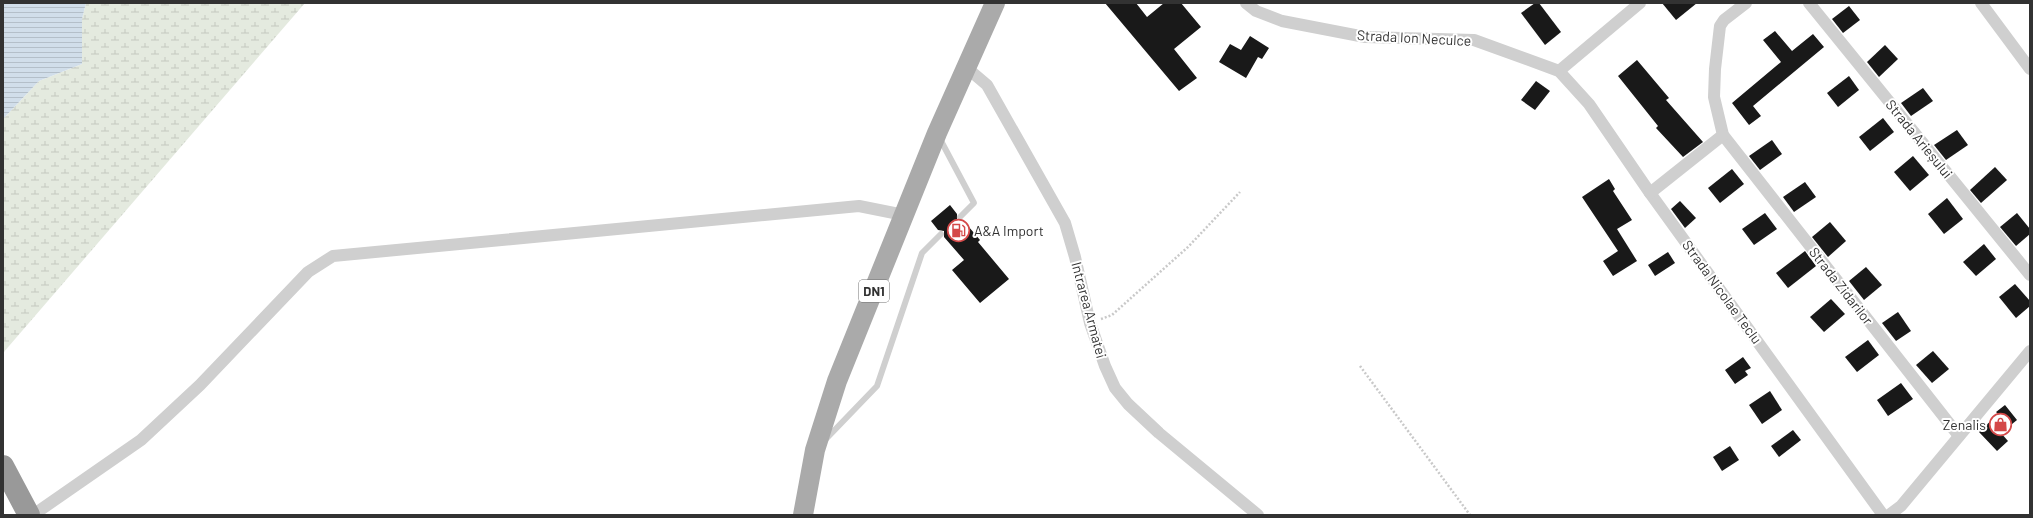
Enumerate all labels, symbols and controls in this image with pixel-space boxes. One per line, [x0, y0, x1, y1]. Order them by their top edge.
street label: Strada Ion Neculce [1356, 26, 1472, 49]
street label: Strada Arieșului [1883, 96, 1956, 181]
fuel station icon: A&A Import [946, 218, 972, 244]
place label: A&A Import [974, 222, 1044, 239]
street label: Strada Nicolae Teclu [1679, 237, 1766, 347]
street label: Strada Zidarilor [1806, 244, 1877, 328]
street label: Intrarea Armatei [1068, 260, 1111, 360]
road number: DN1 [859, 280, 889, 302]
shop icon: Zenalis [1988, 412, 2014, 438]
place label: Zenalis [1943, 416, 1986, 433]

